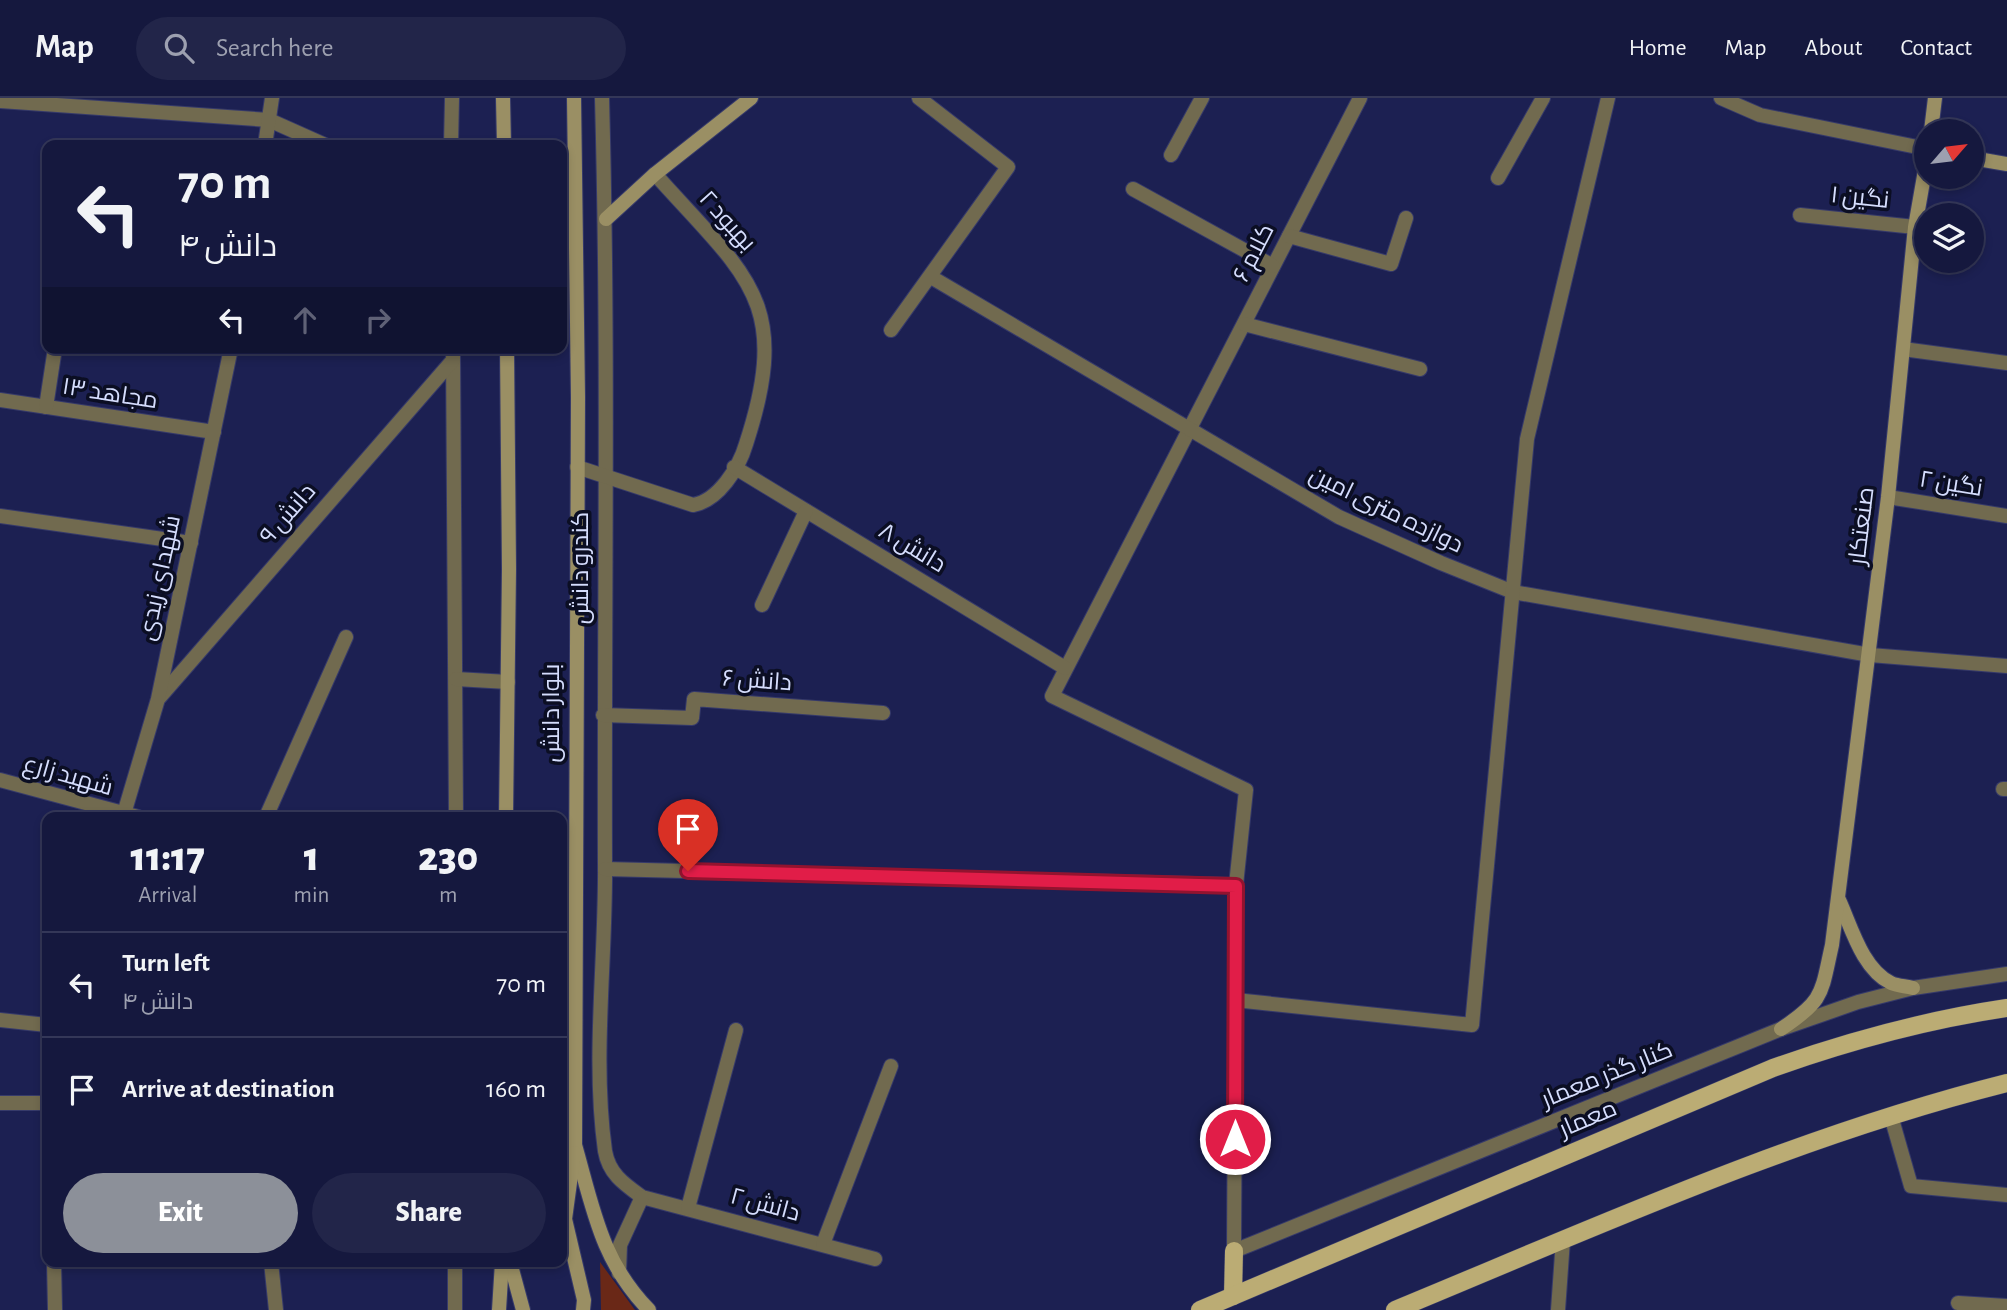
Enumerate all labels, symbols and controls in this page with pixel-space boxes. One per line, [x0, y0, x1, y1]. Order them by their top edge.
search box [136, 17, 626, 80]
icon: search [160, 29, 198, 67]
text: Map [35, 31, 94, 64]
text: Search here [216, 35, 334, 61]
text: Home [1629, 36, 1687, 60]
text: Map [1725, 36, 1767, 60]
text: About [1805, 36, 1862, 60]
text: Contact [1900, 36, 1972, 60]
north arrow [1914, 119, 1984, 189]
map controls [1914, 119, 1984, 273]
text: 70 m [178, 159, 272, 208]
icon: left [63, 168, 154, 259]
street label: نگین ۱ [1829, 183, 1890, 214]
street label: بهبود ۲ [693, 186, 760, 256]
button: layers [1914, 203, 1984, 273]
street label: کلام ۶ [1229, 220, 1281, 287]
text: دانش ۴ [178, 230, 277, 262]
icon: left [213, 301, 251, 339]
icon: ahead [286, 301, 324, 339]
icon: right [359, 301, 397, 339]
street label: مجاهد ۱۳ [60, 375, 160, 413]
street label: دوازده متری امین [1305, 462, 1467, 558]
street label: نگین ۲ [1917, 467, 1984, 502]
street label: دانش ۹ [255, 479, 321, 549]
street label: صنعتکار [1845, 486, 1879, 568]
street label: کندرو دانش [568, 512, 594, 624]
street label: شهدای زیدی [134, 513, 186, 643]
street label: دانش ۸ [874, 518, 950, 578]
street label: بلوار دانش [539, 664, 565, 762]
street label: دانش ۶ [721, 666, 793, 696]
street label: شهید زارع [20, 751, 116, 803]
pin [658, 799, 718, 871]
icon: arrive [669, 810, 707, 848]
text: 11:17 [131, 836, 205, 878]
text: 1 [304, 836, 319, 878]
text: 230 [418, 836, 478, 878]
text: Arrival [138, 884, 197, 907]
text: min [294, 884, 329, 907]
text: m [439, 884, 457, 907]
text: Turn left [122, 950, 210, 976]
icon: left [63, 966, 101, 1004]
text: 70 m [496, 971, 546, 997]
text: دانش ۴ [122, 991, 193, 1014]
street label: کنار گذر معمار [1536, 1038, 1676, 1113]
icon: arrive [63, 1071, 101, 1109]
text: Arrive at destination [122, 1076, 335, 1102]
text: 160 m [486, 1076, 546, 1102]
street label: معمار [1554, 1096, 1620, 1143]
position arrow [1198, 1102, 1272, 1176]
button: Exit [63, 1173, 298, 1253]
button: Share [312, 1173, 546, 1253]
street label: دانش ۲ [727, 1183, 803, 1227]

